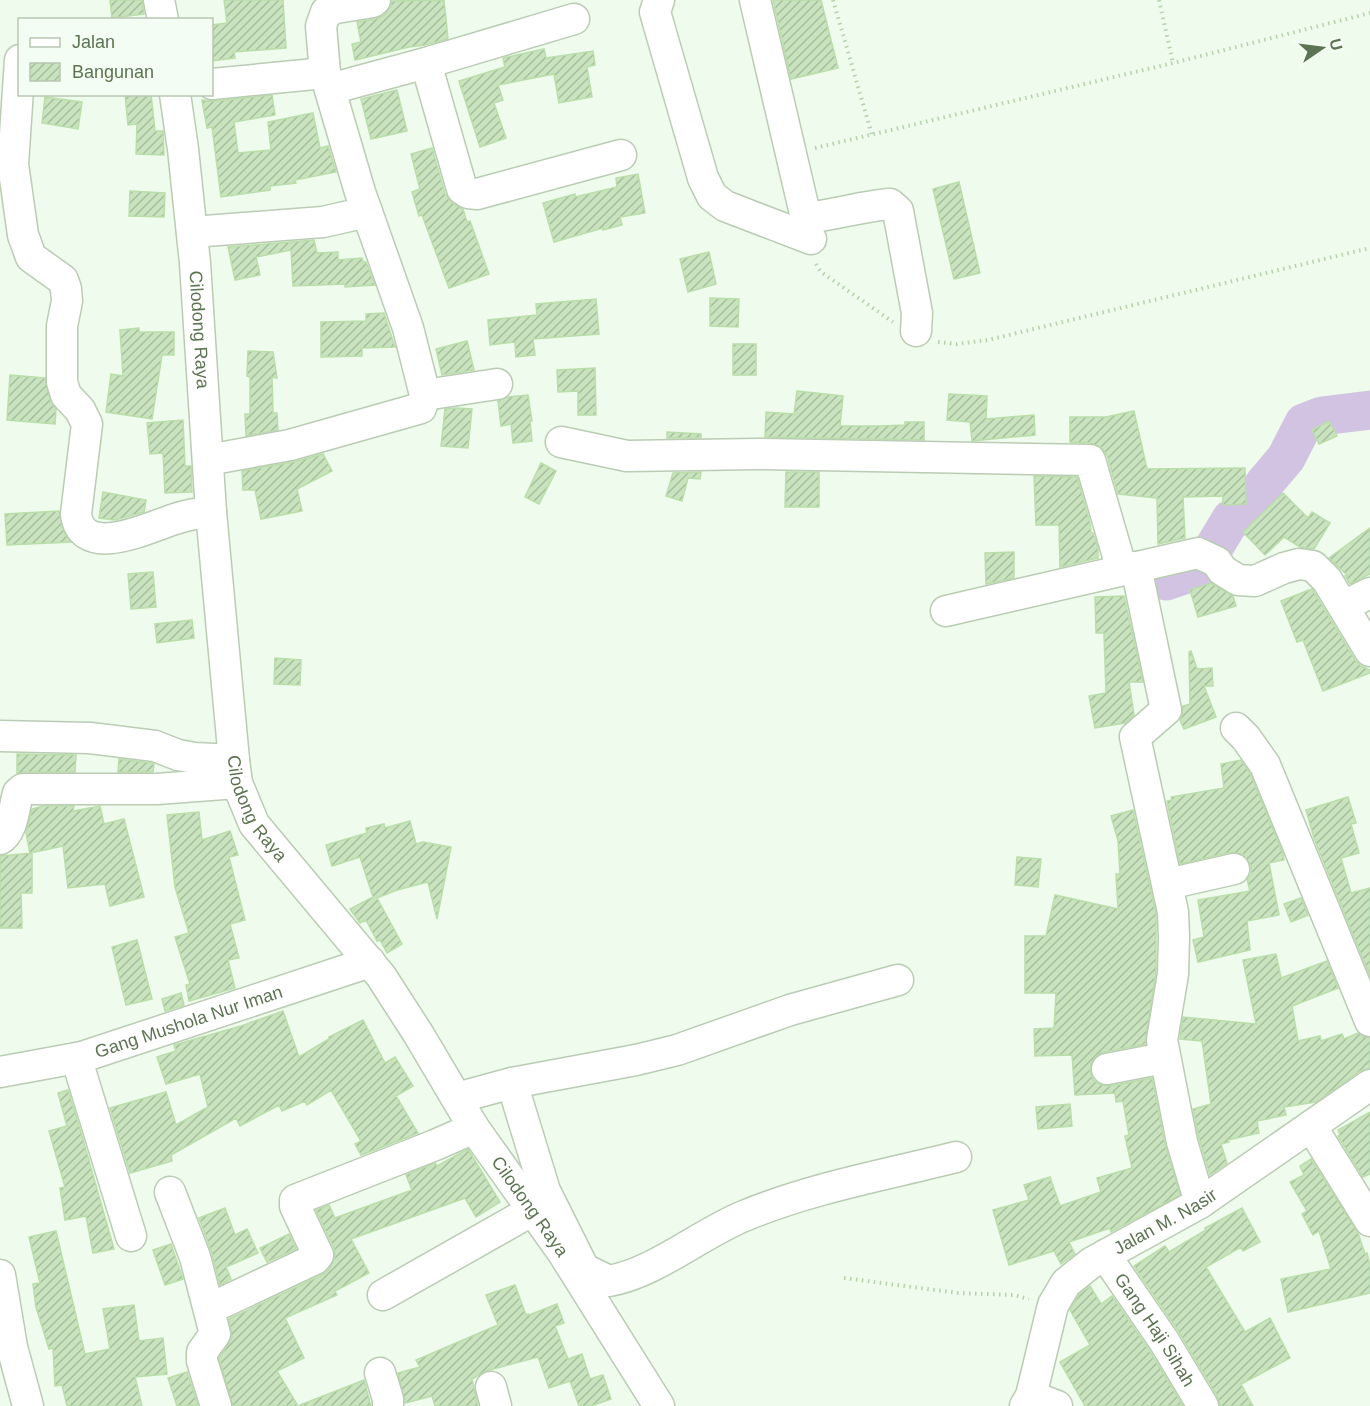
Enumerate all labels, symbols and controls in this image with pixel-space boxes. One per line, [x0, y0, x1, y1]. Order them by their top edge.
legend [18, 18, 213, 96]
north arrow [1292, 18, 1352, 78]
text: Jalan [72, 32, 115, 52]
text: U [1326, 37, 1346, 52]
text: Bangunan [72, 62, 154, 82]
street label: Cilodong Raya [186, 270, 213, 390]
street label: Cilodong Raya [223, 754, 292, 866]
street label: Gang Mushola Nur Iman [92, 982, 285, 1062]
street label: Cilodong Raya [487, 1153, 573, 1261]
street label: Jalan M. Nasir [1110, 1184, 1221, 1258]
street label: Gang Haji Sihah [1111, 1269, 1199, 1390]

